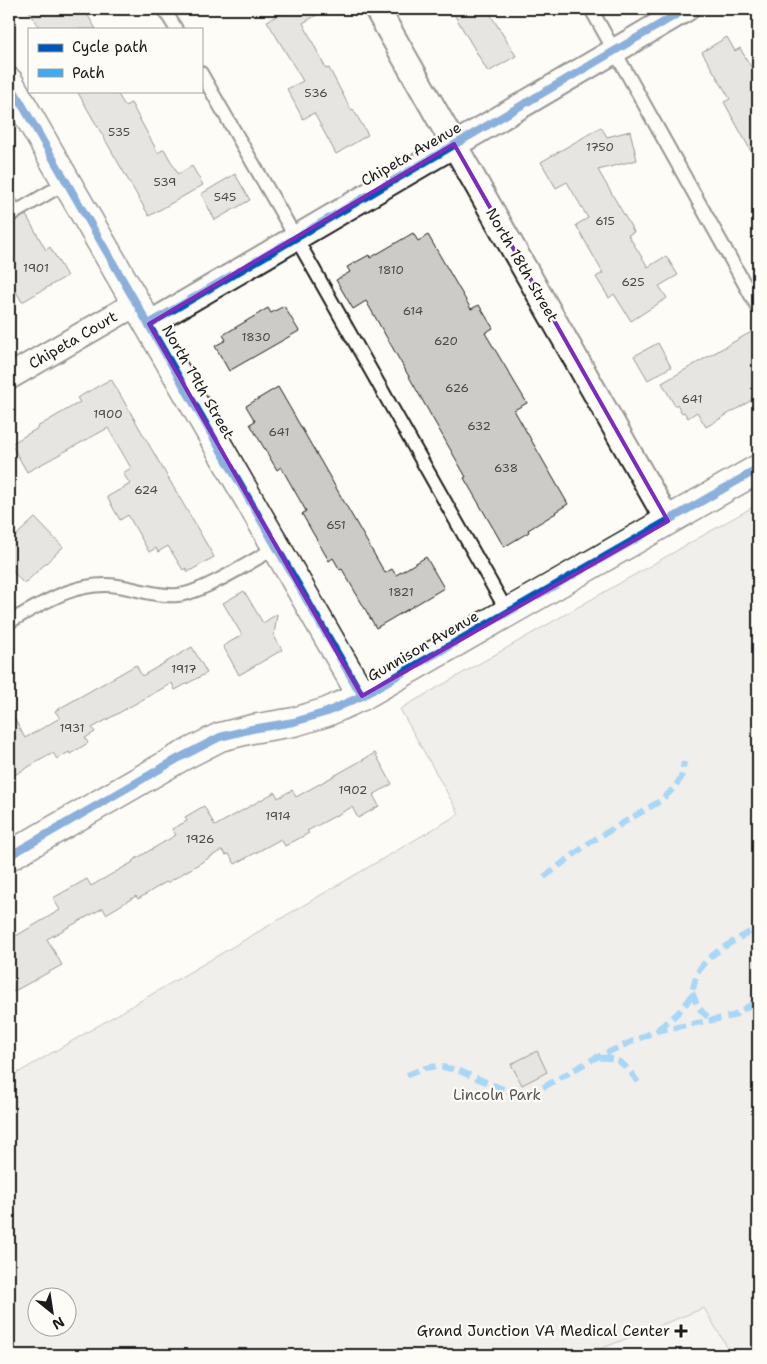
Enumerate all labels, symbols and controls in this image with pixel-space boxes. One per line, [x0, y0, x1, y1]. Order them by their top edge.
legend [28, 28, 202, 92]
text: Cycle path [72, 37, 148, 57]
text: Path [72, 63, 105, 83]
house number: 536 [304, 85, 328, 101]
street label: Chipeta Avenue [357, 117, 465, 191]
house number: 535 [108, 124, 130, 140]
house number: 1750 [586, 139, 614, 155]
house number: 539 [154, 174, 176, 190]
house number: 545 [214, 189, 236, 205]
street label: North 18th Street [481, 204, 563, 326]
house number: 615 [595, 213, 615, 229]
house number: 1901 [23, 260, 49, 276]
house number: 1810 [378, 262, 404, 278]
house number: 625 [621, 274, 645, 290]
house number: 614 [403, 303, 423, 319]
street label: Chipeta Court [25, 306, 121, 374]
street label: North 19th Street [157, 321, 239, 443]
house number: 1830 [241, 329, 271, 345]
house number: 620 [434, 333, 458, 349]
house number: 626 [445, 380, 469, 396]
house number: 641 [682, 391, 702, 407]
house number: 1900 [93, 406, 123, 422]
house number: 632 [467, 418, 491, 434]
house number: 641 [269, 424, 289, 440]
house number: 638 [494, 460, 518, 476]
house number: 624 [134, 482, 158, 498]
house number: 651 [326, 517, 346, 533]
house number: 1821 [388, 584, 414, 600]
street label: Gunnison Avenue [364, 606, 482, 686]
house number: 1917 [171, 661, 197, 677]
house number: 1931 [59, 720, 85, 736]
house number: 1902 [339, 782, 367, 798]
house number: 1914 [265, 808, 291, 824]
house number: 1926 [186, 831, 214, 847]
park label: Lincoln Park [453, 1085, 541, 1105]
north arrow [28, 1286, 78, 1336]
text: N [49, 1313, 68, 1334]
place label: Grand Junction VA Medical Center [417, 1321, 670, 1341]
marker: Grand Junction VA Medical Center [674, 1324, 688, 1338]

